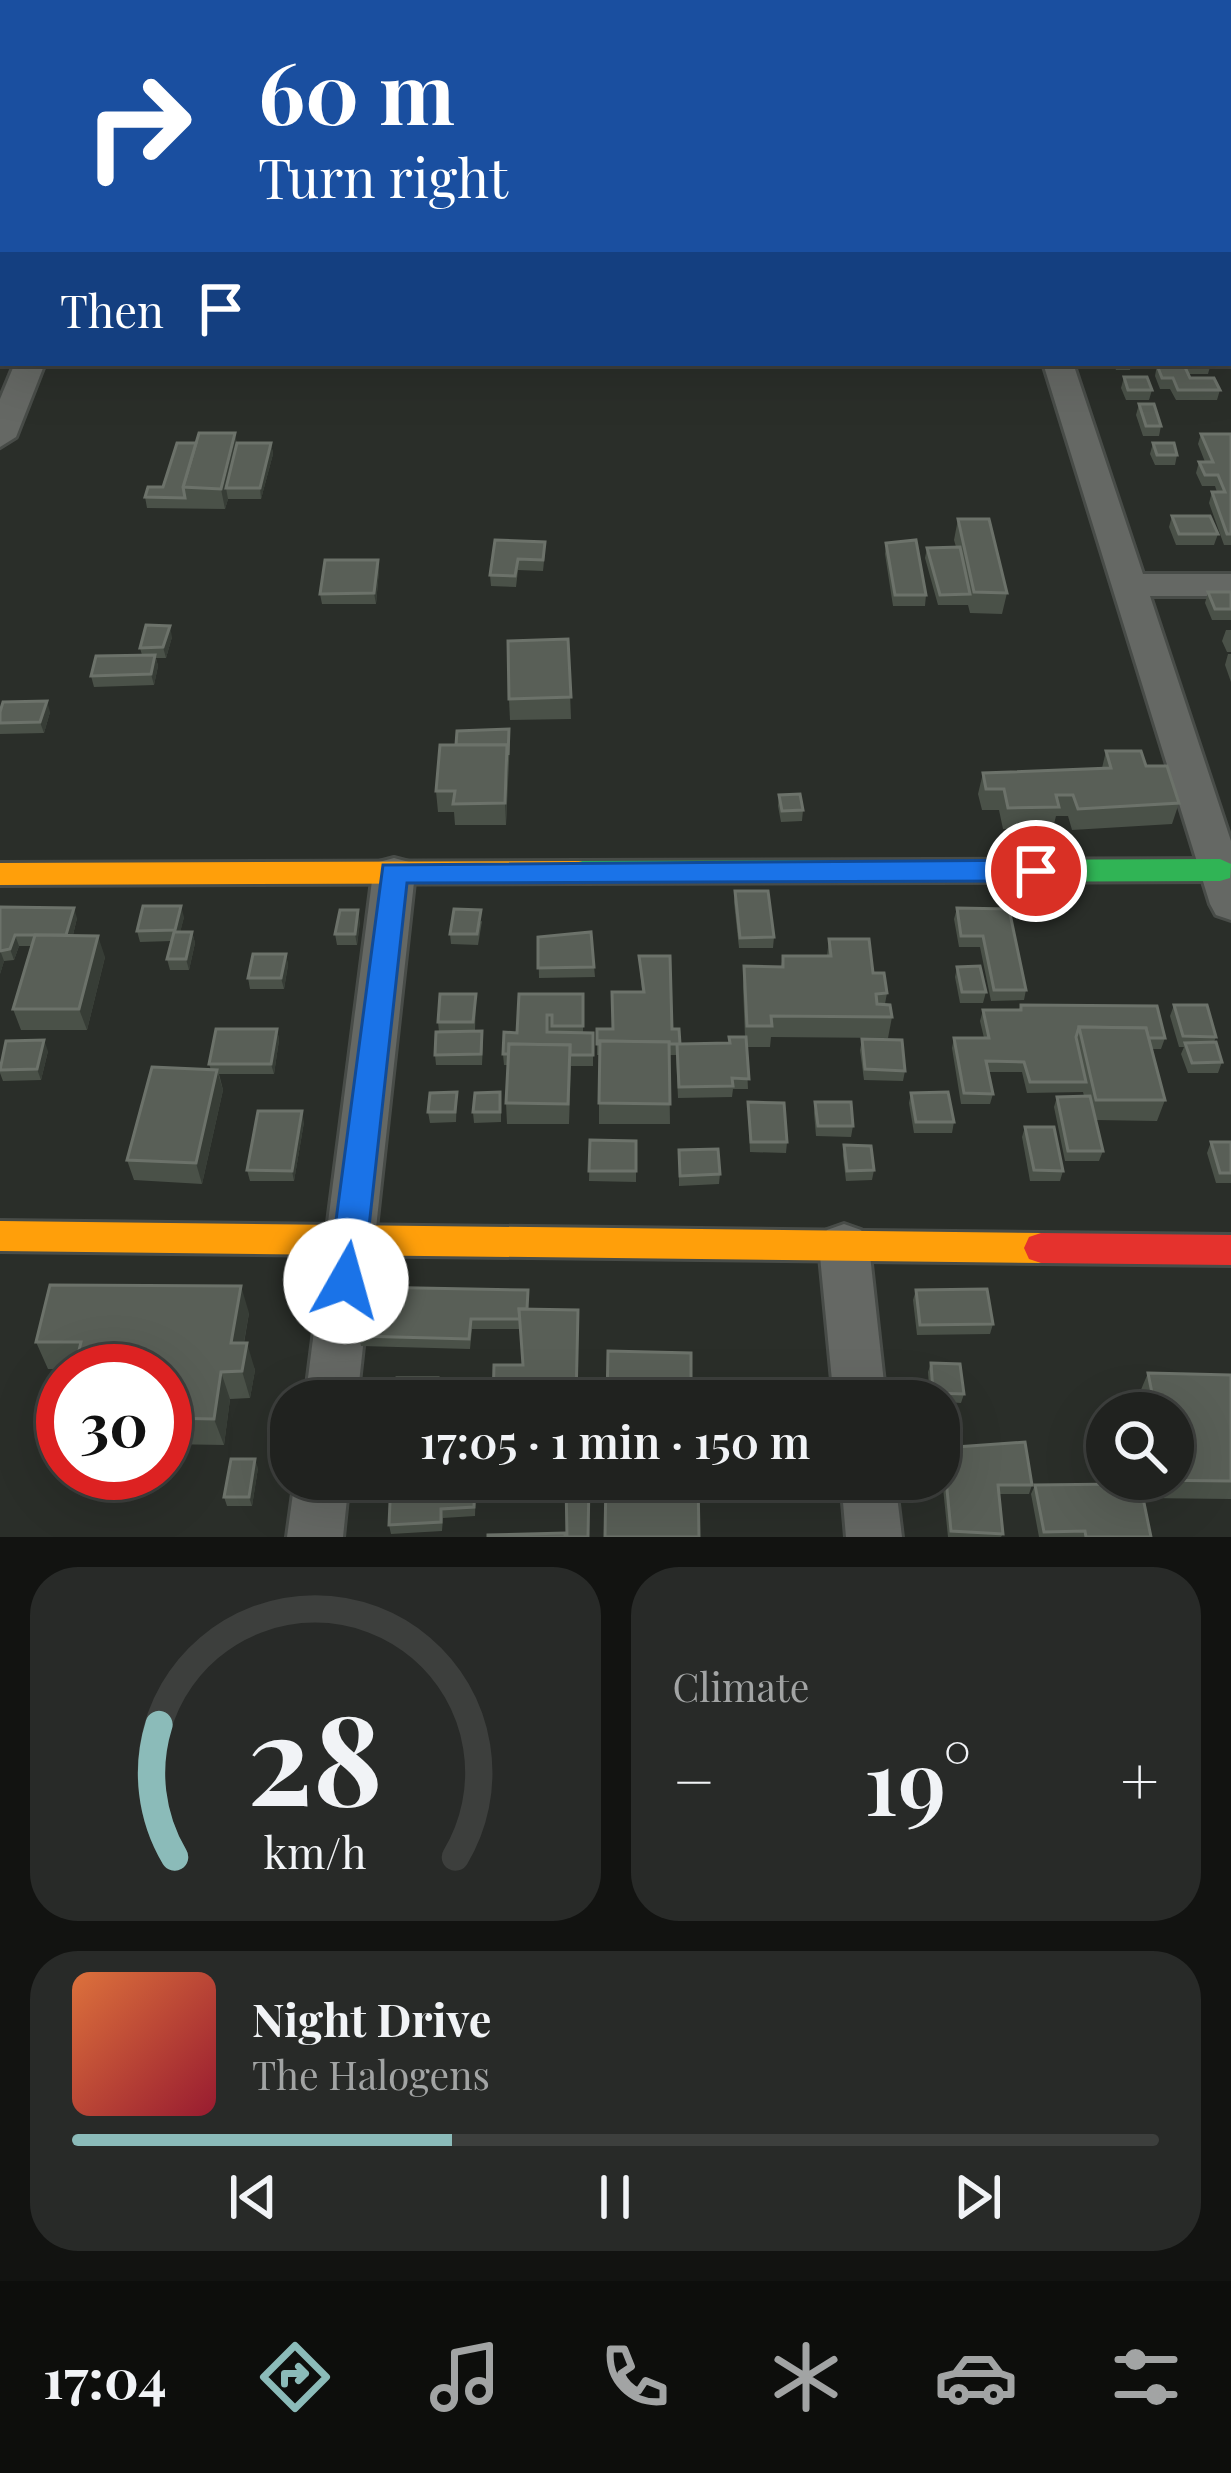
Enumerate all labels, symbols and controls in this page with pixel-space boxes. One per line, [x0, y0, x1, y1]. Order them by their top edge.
text: 60 m [258, 34, 455, 146]
icon: right [60, 48, 216, 204]
text: Turn right [258, 141, 508, 213]
icon: arrive [188, 276, 254, 342]
text: Then [60, 279, 164, 339]
pin [985, 820, 1087, 922]
icon: arrive [1003, 838, 1069, 904]
position arrow [283, 1218, 409, 1344]
speed limit sign: 30 [36, 1344, 192, 1500]
map controls [1086, 1392, 1194, 1500]
button: search [1086, 1392, 1194, 1500]
text: 17:05 · 1 min · 150 m [420, 1410, 810, 1470]
text: Climate [673, 1660, 810, 1712]
text: 28 [248, 1671, 383, 1837]
text: 19° [864, 1719, 972, 1839]
text: − [673, 1735, 715, 1823]
text: + [1120, 1735, 1159, 1823]
text: km/h [264, 1823, 367, 1880]
text: Night Drive [252, 1988, 491, 2048]
text: The Halogens [252, 2048, 490, 2100]
icon: previous [220, 2164, 286, 2230]
icon: pause [582, 2164, 648, 2230]
icon: next [945, 2164, 1011, 2230]
icon: directions [253, 2335, 337, 2419]
icon: music [423, 2335, 507, 2419]
icon: phone [593, 2335, 677, 2419]
icon: climate [764, 2335, 848, 2419]
icon: car [934, 2335, 1018, 2419]
icon: filters [1104, 2335, 1188, 2419]
text: 17:04 [43, 2341, 167, 2413]

